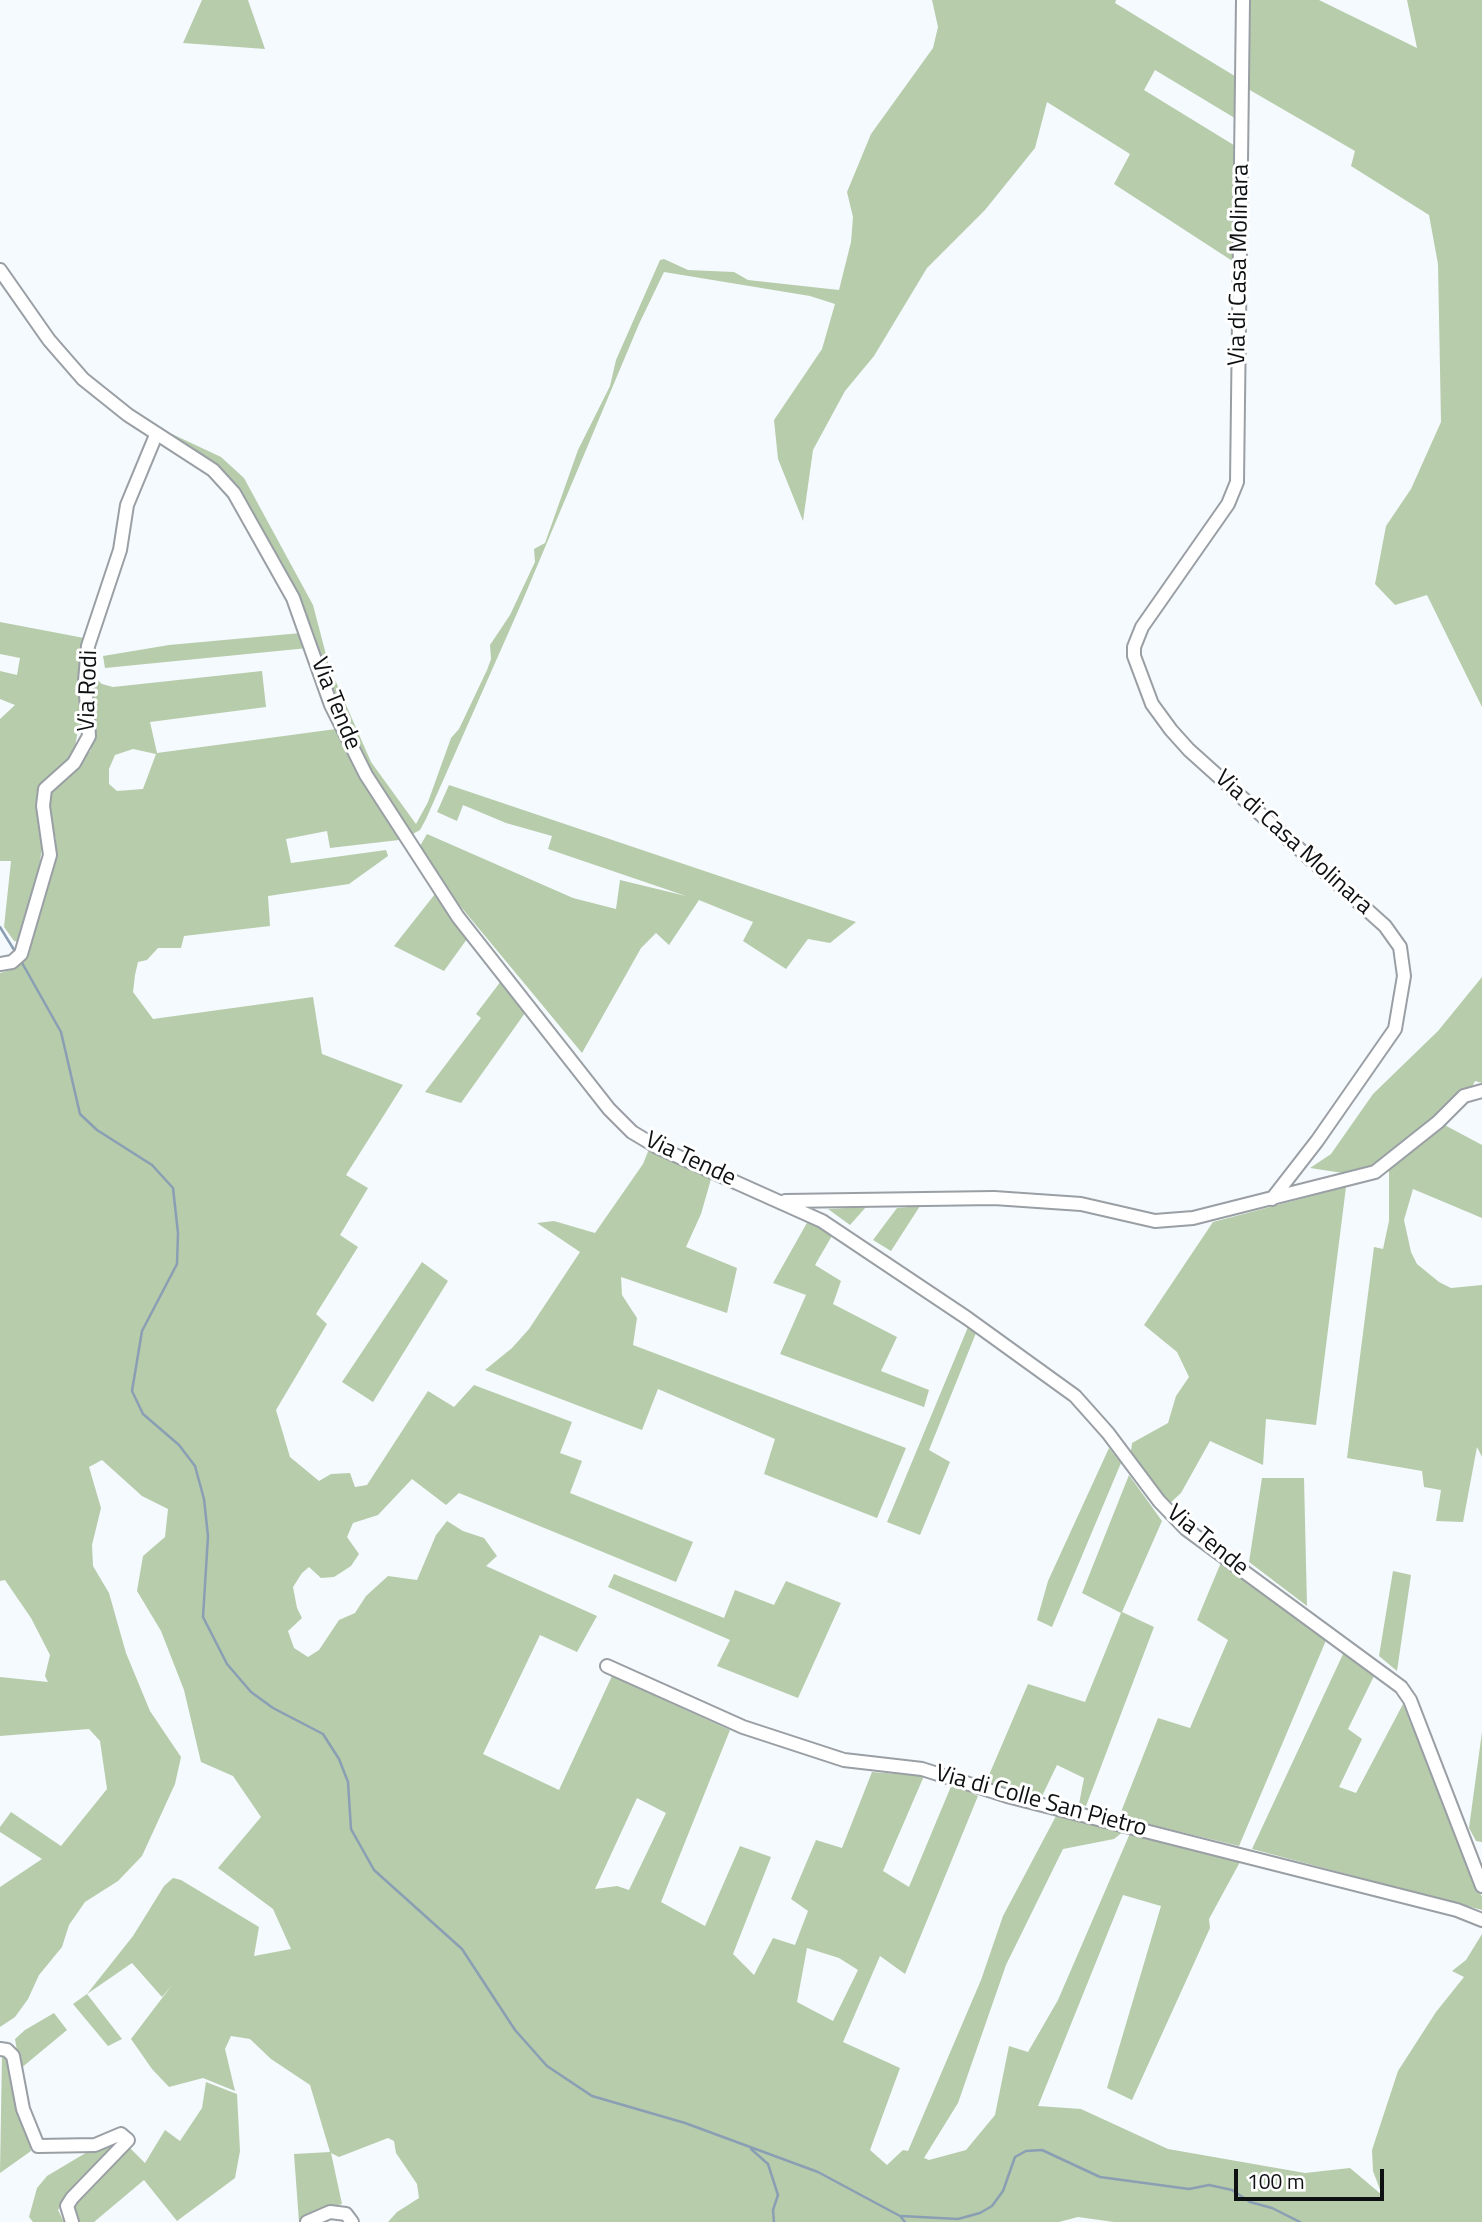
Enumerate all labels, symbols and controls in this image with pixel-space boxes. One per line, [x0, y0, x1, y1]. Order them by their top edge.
street label: Via di Casa Molinara [1224, 164, 1256, 366]
street label: Via Rodi [73, 650, 105, 732]
street label: Via Tende [304, 654, 366, 754]
street label: Via di Casa Molinara [1208, 765, 1378, 921]
street label: Via Tende [640, 1126, 740, 1194]
street label: Via Tende [1160, 1499, 1254, 1583]
street label: Via di Colle San Pietro [932, 1760, 1150, 1844]
scale bar [1237, 2156, 1388, 2200]
text: 100 m [1247, 2165, 1304, 2197]

